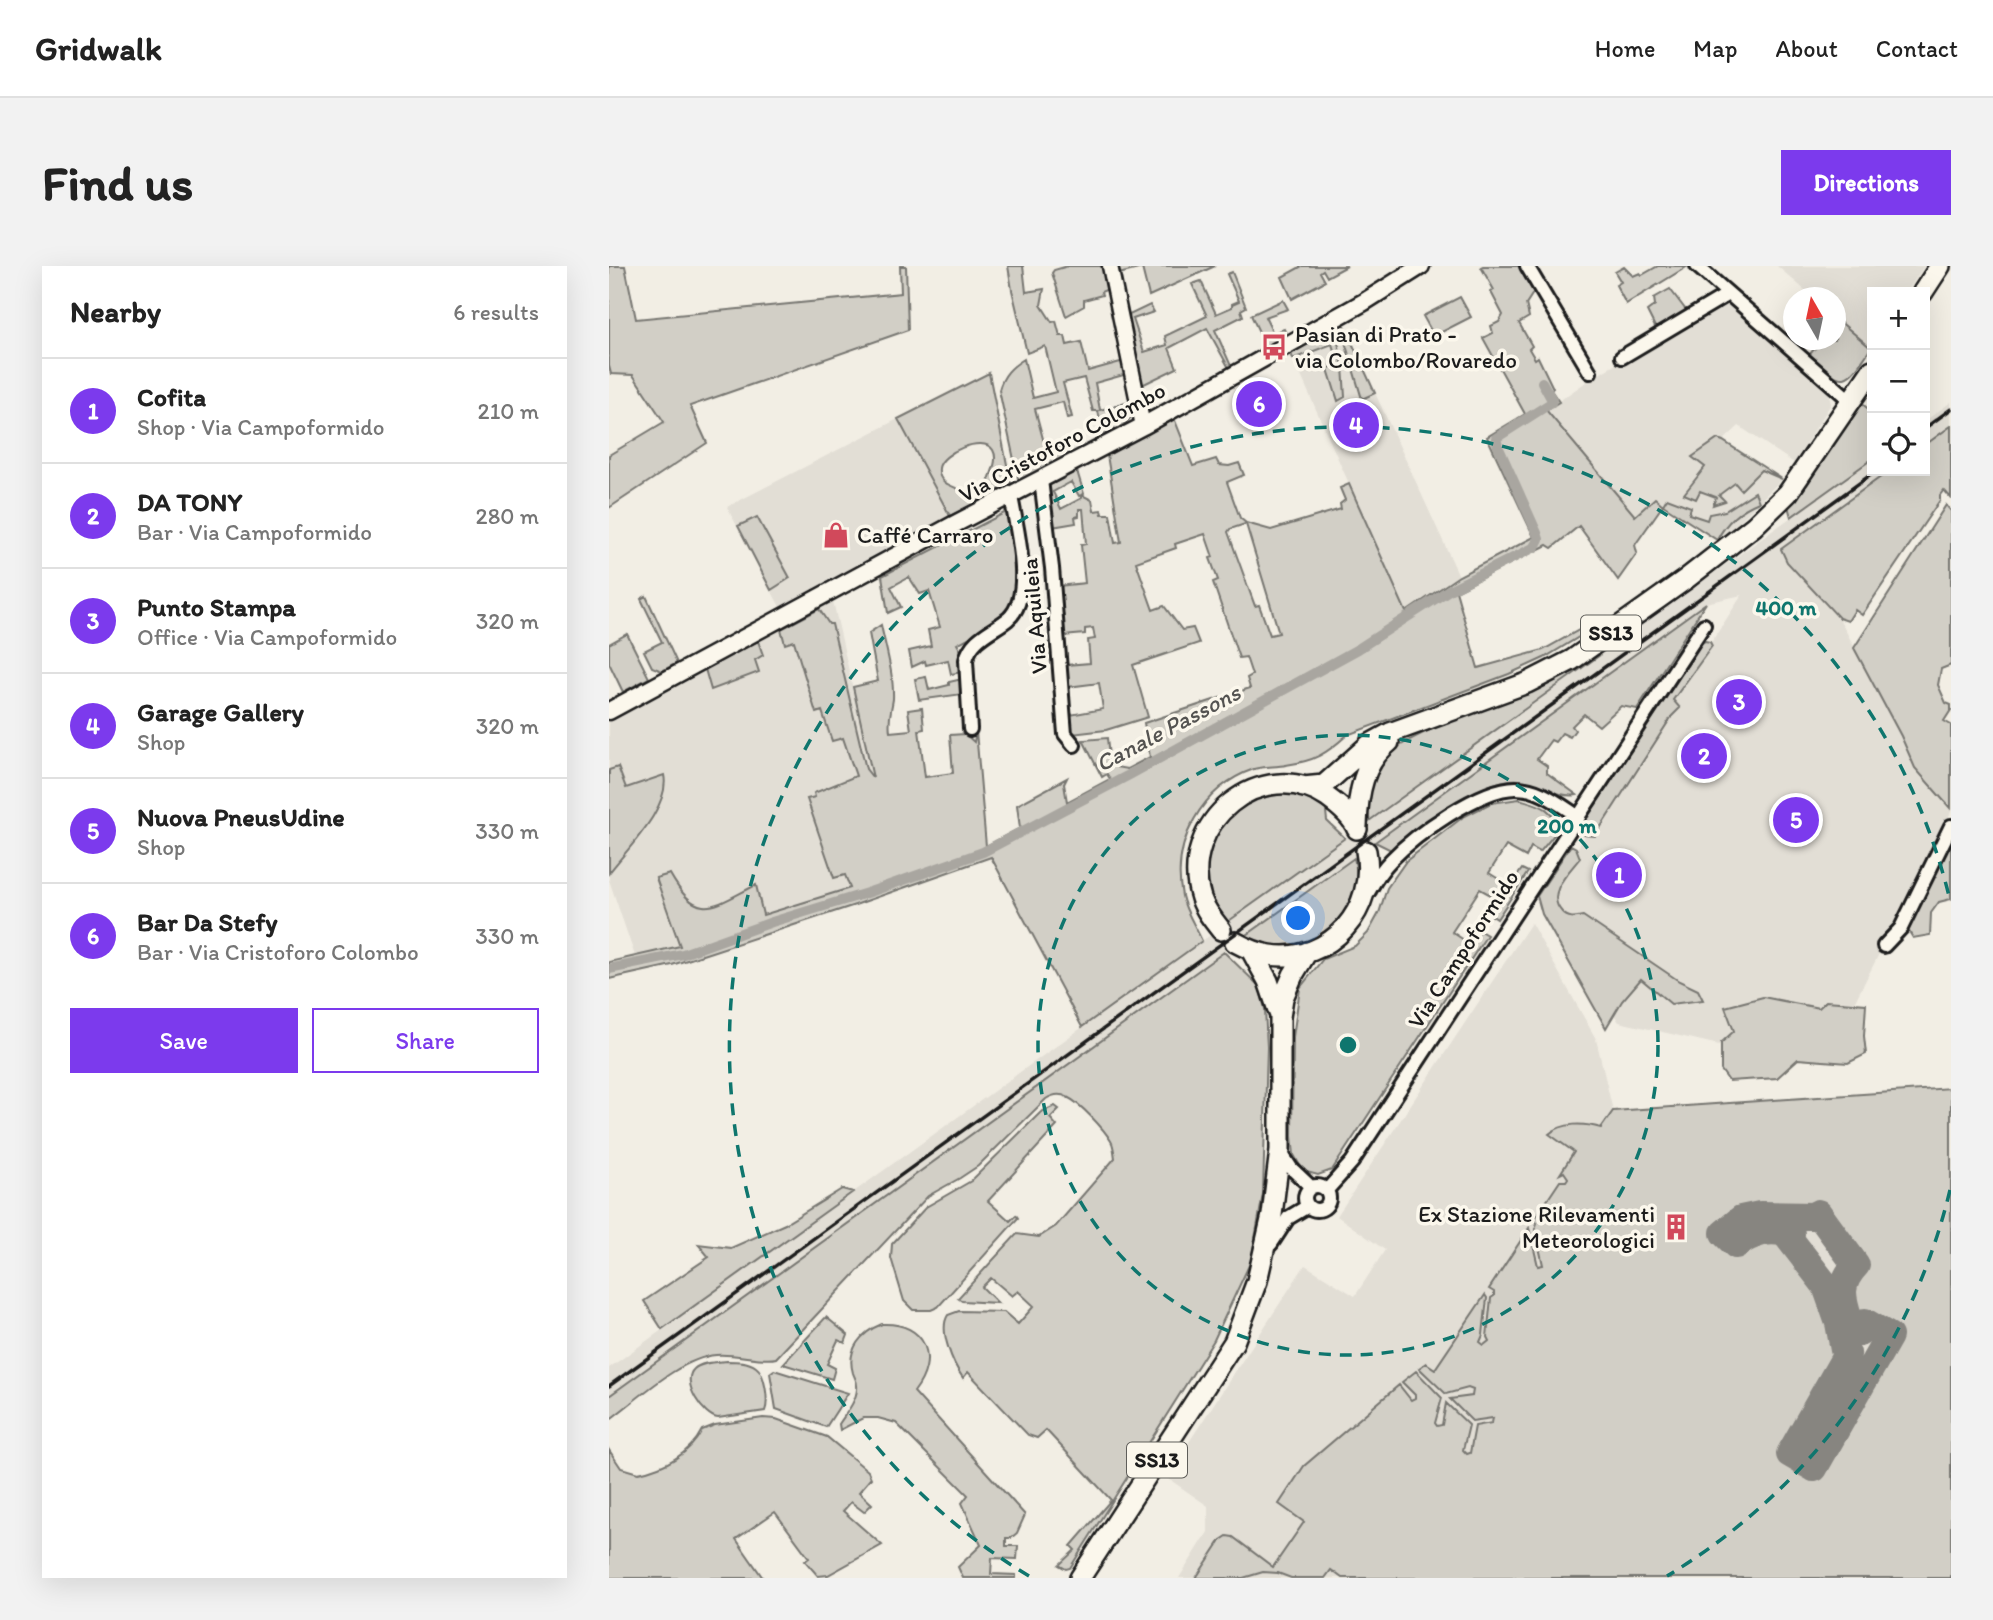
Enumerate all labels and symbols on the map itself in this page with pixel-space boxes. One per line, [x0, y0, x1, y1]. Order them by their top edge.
north arrow [1783, 287, 1846, 350]
place label: Pasian di Prato - via Colombo/Rovaredo [1295, 320, 1517, 374]
bus stop icon: Pasian di Prato - via Colombo/Rovaredo [1259, 332, 1289, 362]
street label: Via Cristoforo Colombo [954, 376, 1170, 508]
pin: 6 [1236, 378, 1282, 430]
pin: 4 [1333, 399, 1379, 451]
shop icon: Caffé Carraro [821, 520, 851, 550]
place label: Caffé Carraro [857, 521, 993, 549]
street label: Via Aquileia [1015, 557, 1053, 675]
text: 400 m [1756, 595, 1817, 620]
road number: SS13 [1581, 616, 1641, 650]
pin: 3 [1716, 676, 1762, 728]
water label: Canale Passons [1090, 677, 1246, 778]
pin: 2 [1681, 730, 1727, 782]
pin: 5 [1773, 794, 1819, 846]
text: 200 m [1537, 813, 1597, 838]
pin: 1 [1596, 849, 1642, 901]
street label: Via Campoformido [1401, 865, 1525, 1033]
your location [1281, 901, 1315, 935]
centre of rings [1336, 1033, 1360, 1057]
place label: Ex Stazione Rilevamenti Meteorologici [1418, 1200, 1655, 1254]
building icon: Ex Stazione Rilevamenti Meteorologici [1661, 1212, 1691, 1242]
road number: SS13 [1127, 1442, 1187, 1478]

